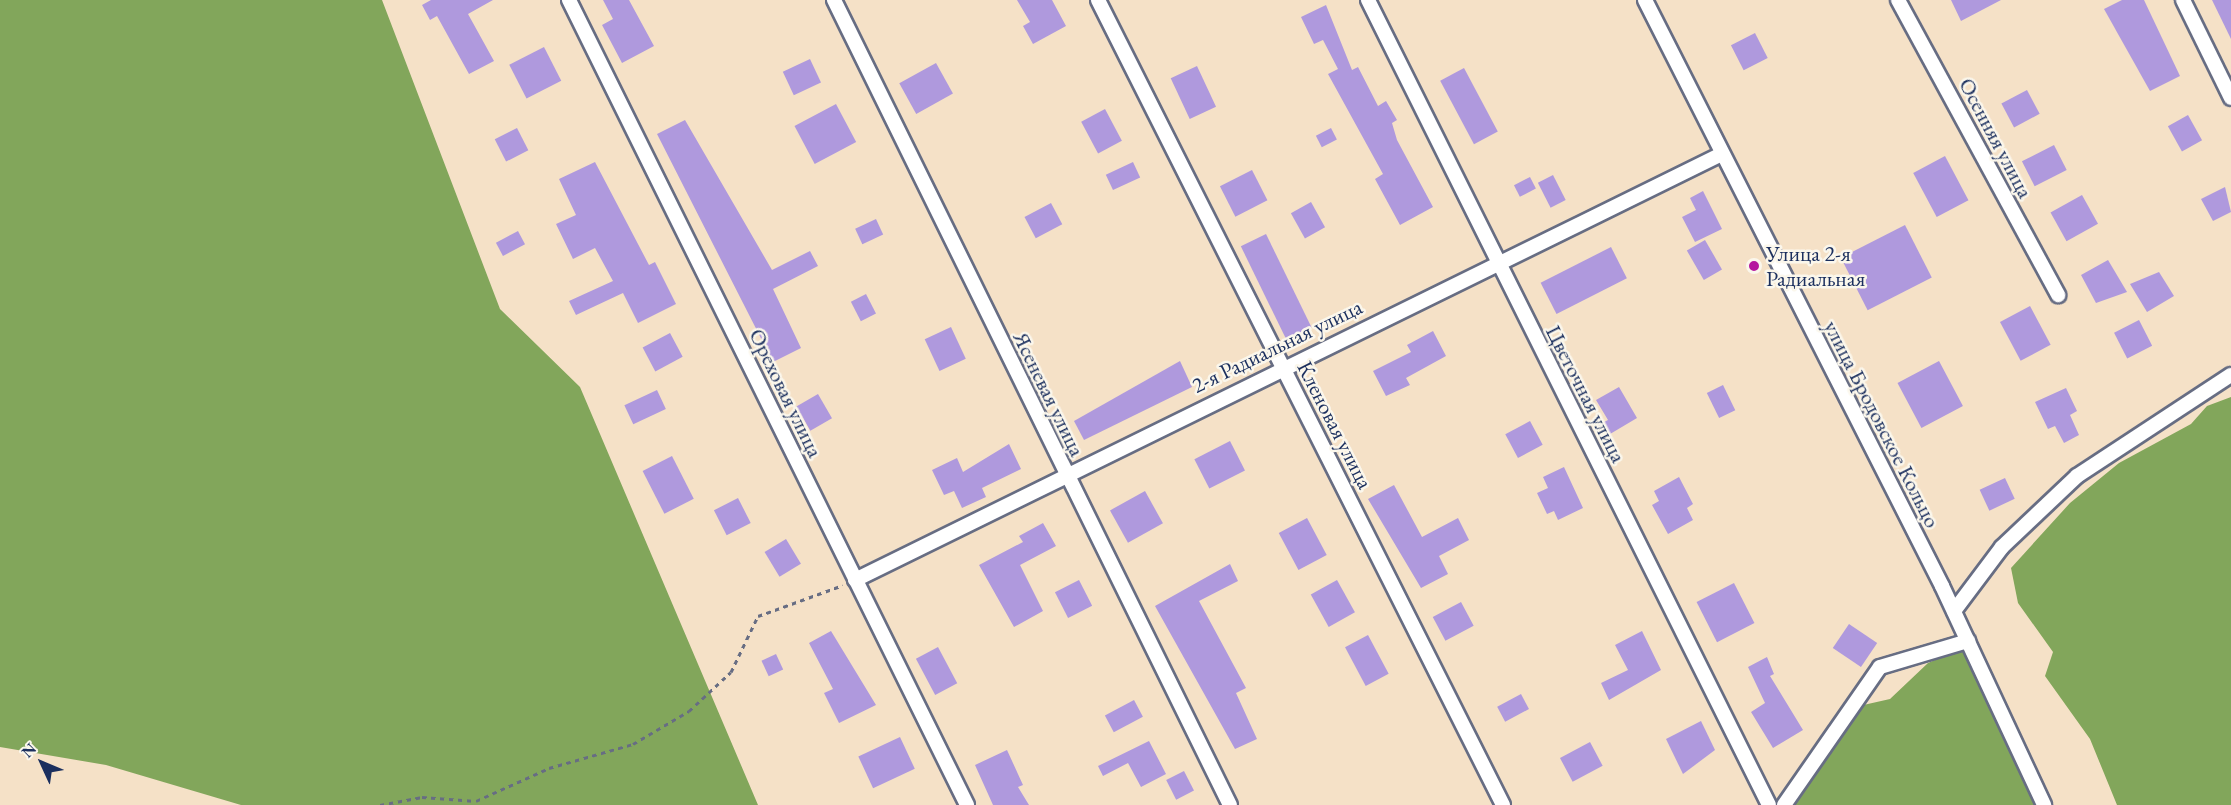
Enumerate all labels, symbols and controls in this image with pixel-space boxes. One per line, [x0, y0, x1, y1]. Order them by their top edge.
street label: Осенняя улица [1953, 73, 2039, 203]
place label: Улица 2-я Радиальная [1766, 240, 1865, 292]
marker: Улица 2-я Радиальная [1747, 259, 1761, 273]
street label: 2-я Радиальная улица [1188, 293, 1366, 399]
street label: улица Бродовское Кольцо [1818, 316, 1946, 532]
street label: Цветочная улица [1540, 321, 1632, 467]
street label: Ореховая улица [743, 324, 829, 462]
street label: Ясеневая улица [1007, 327, 1091, 461]
street label: Кленовая улица [1292, 357, 1378, 493]
north arrow [12, 733, 72, 793]
text: N [17, 738, 41, 762]

